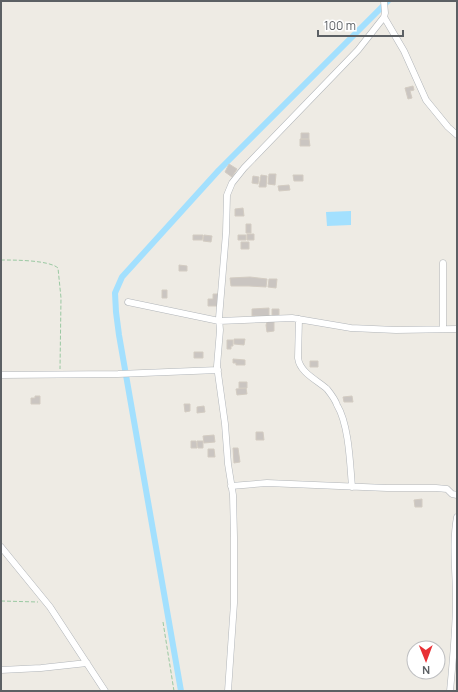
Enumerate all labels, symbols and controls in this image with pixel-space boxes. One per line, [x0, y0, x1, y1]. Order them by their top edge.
scale bar [318, 12, 403, 38]
text: 100 m [324, 17, 356, 34]
north arrow [406, 640, 446, 680]
text: N [422, 663, 430, 678]

